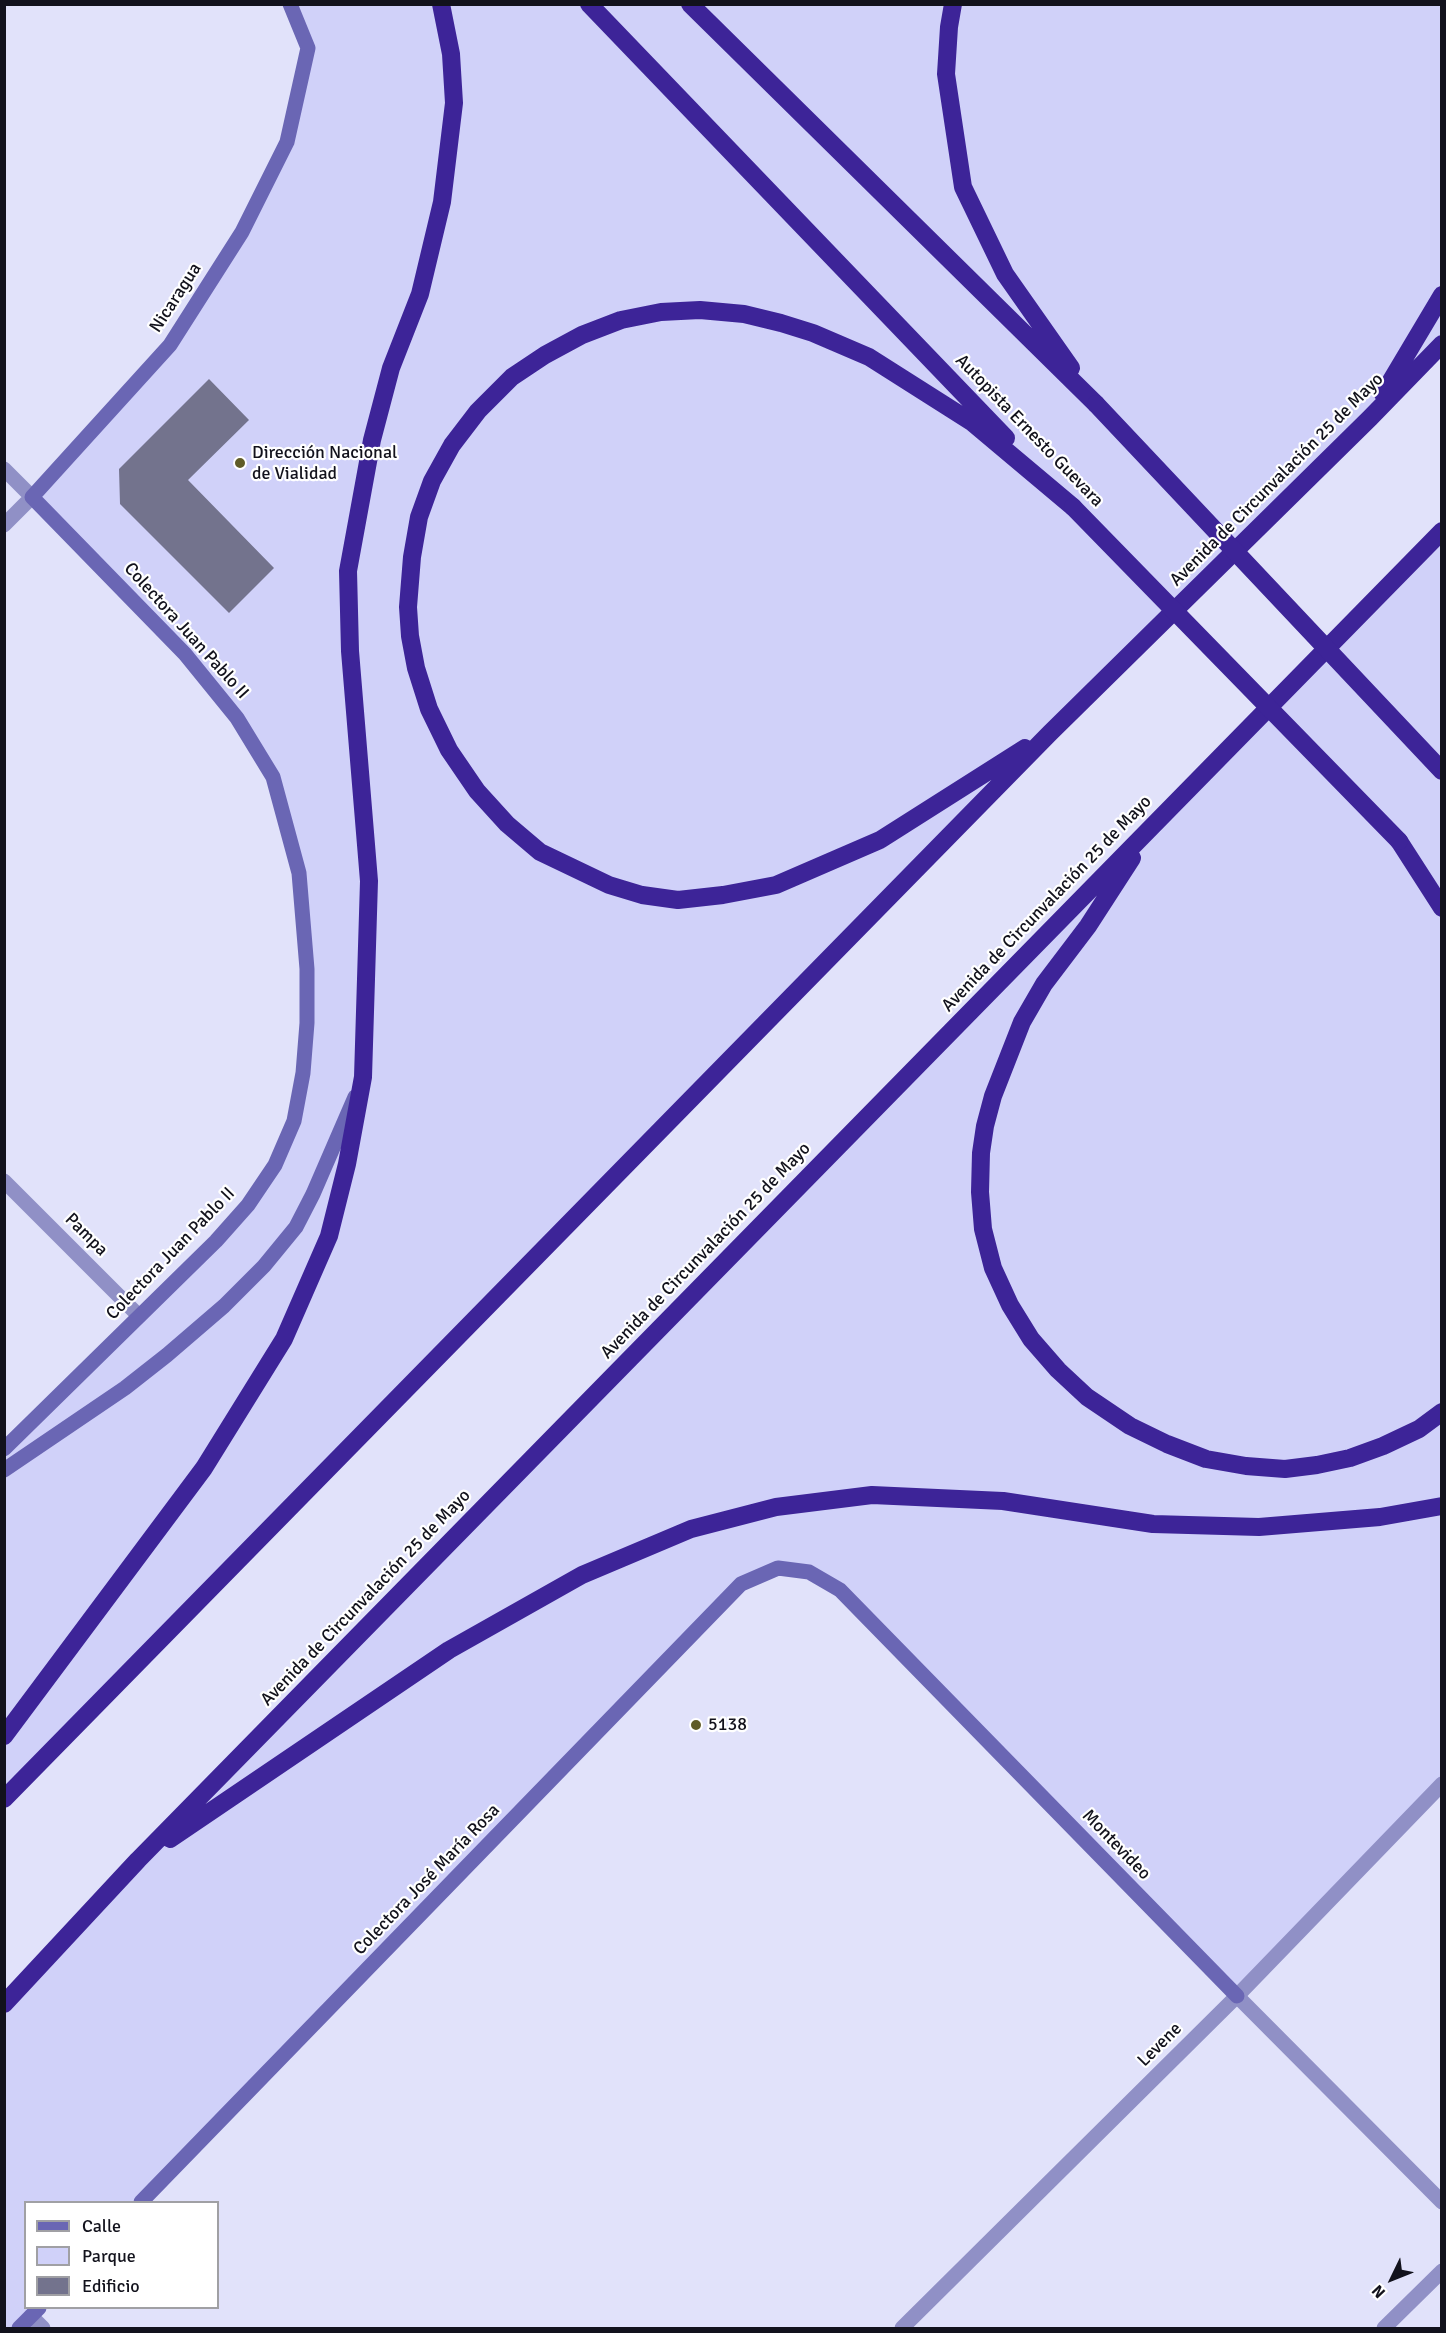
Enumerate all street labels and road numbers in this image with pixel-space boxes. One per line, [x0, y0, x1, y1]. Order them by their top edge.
street label: Nicaragua [145, 259, 207, 337]
street label: Autopista Ernesto Guevara [950, 350, 1108, 512]
street label: Avenida de Circunvalación 25 de Mayo [1166, 369, 1388, 591]
street label: Colectora Juan Pablo II [119, 558, 253, 704]
street label: Avenida de Circunvalación 25 de Mayo [938, 791, 1156, 1017]
street label: Avenida de Circunvalación 25 de Mayo [597, 1138, 815, 1364]
street label: Colectora Juan Pablo II [102, 1183, 240, 1325]
street label: Pampa [60, 1209, 112, 1261]
street label: Avenida de Circunvalación 25 de Mayo [257, 1485, 475, 1711]
street label: Colectora José María Rosa [349, 1800, 505, 1960]
street label: Montevideo [1077, 1805, 1155, 1885]
street label: Levene [1133, 2018, 1187, 2072]

